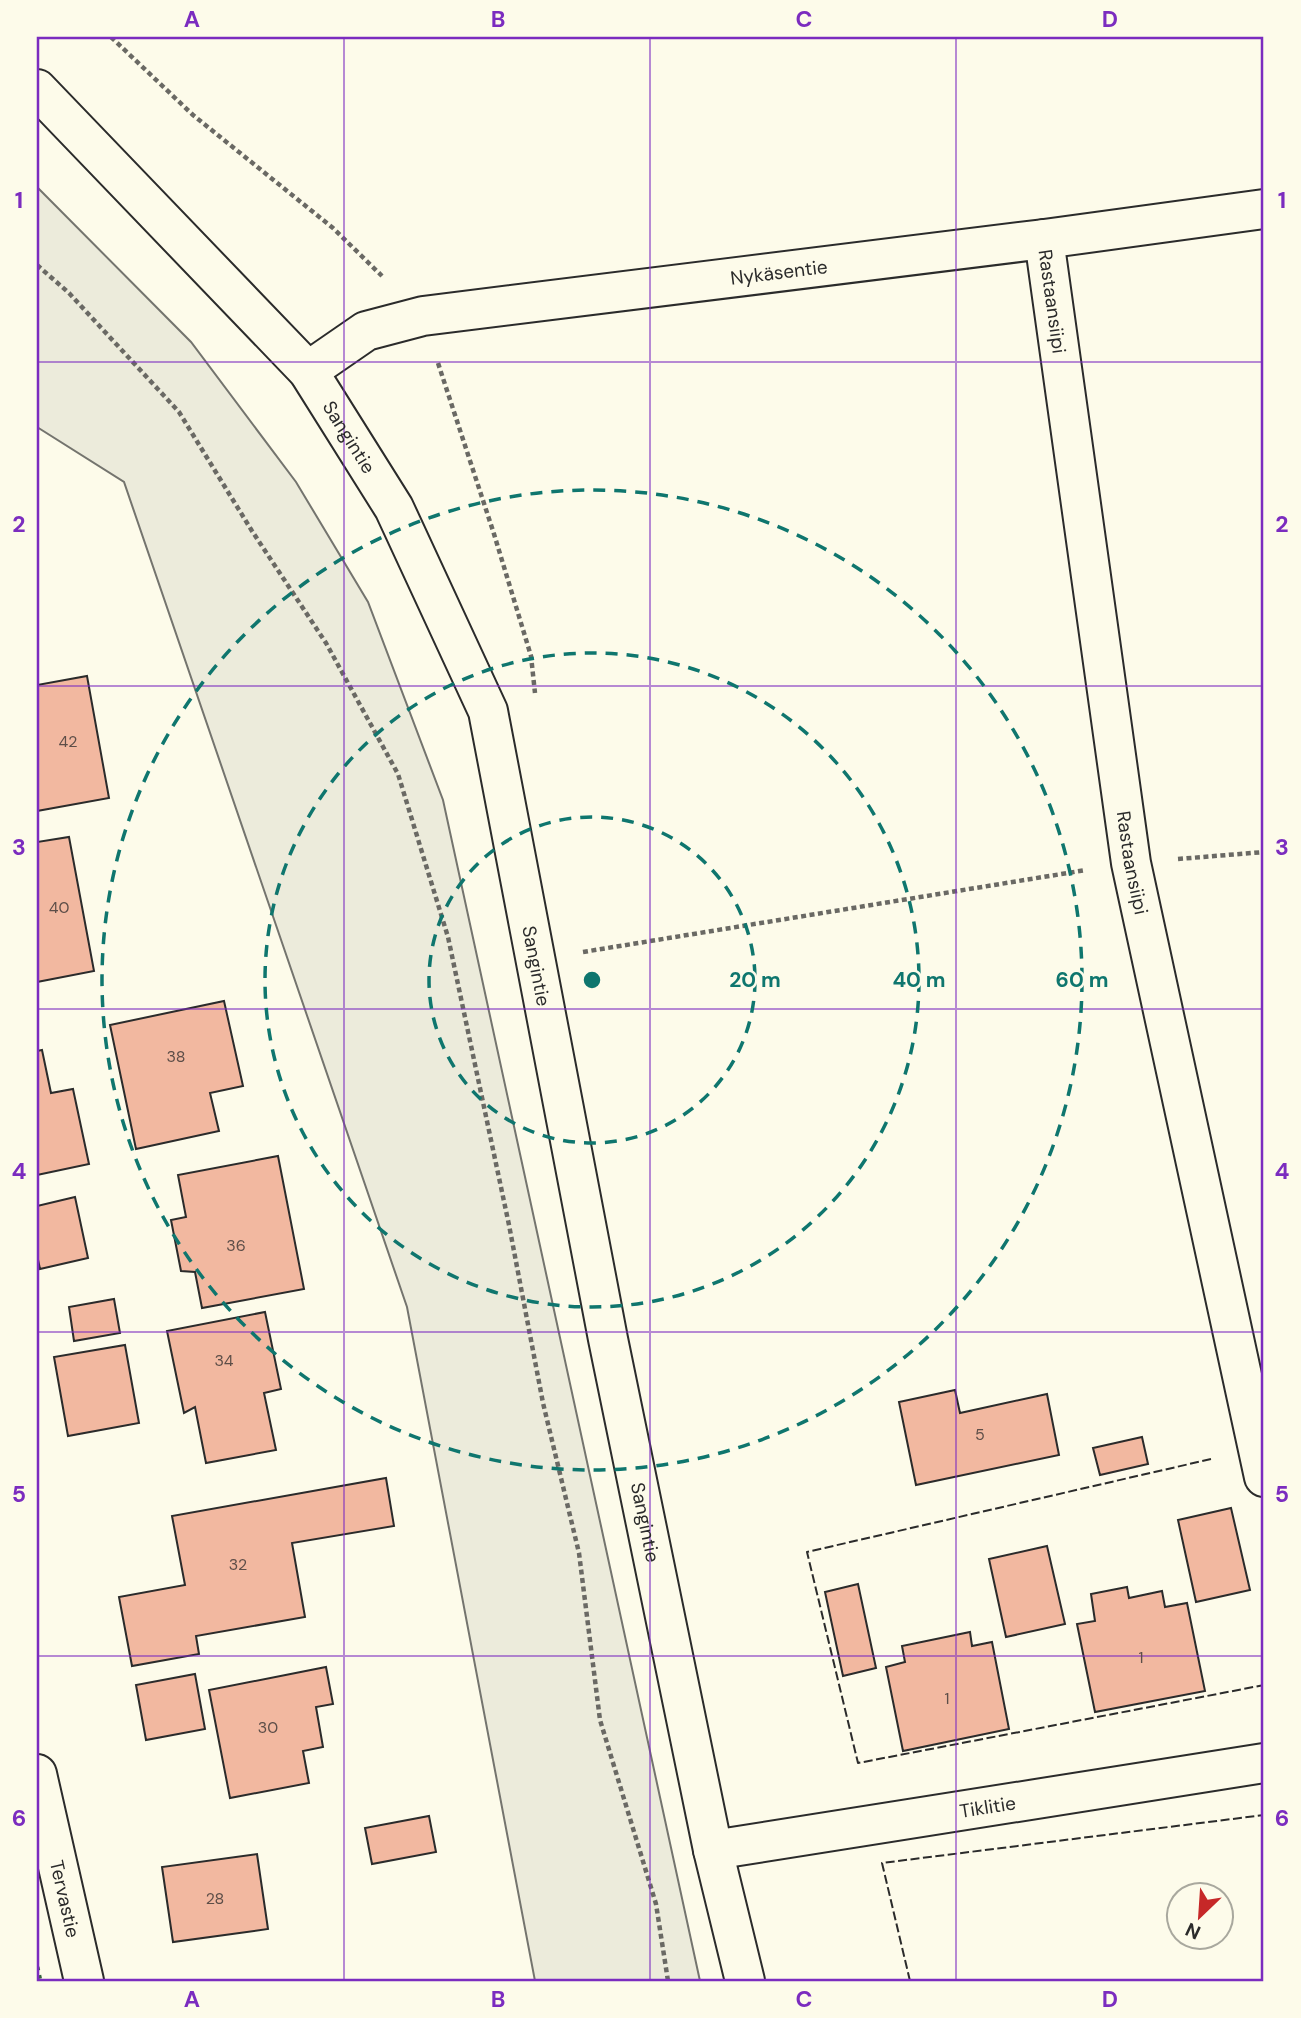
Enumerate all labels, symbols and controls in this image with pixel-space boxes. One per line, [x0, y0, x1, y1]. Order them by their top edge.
text: A [184, 4, 200, 34]
text: B [491, 4, 505, 34]
text: C [796, 4, 812, 34]
text: D [1102, 4, 1118, 34]
text: 1 [15, 185, 23, 215]
text: 1 [1278, 185, 1286, 215]
street label: Rastaansiipi [1033, 248, 1072, 355]
street label: Nykäsentie [729, 254, 829, 291]
street label: Sangintie [317, 396, 381, 478]
text: 2 [12, 509, 26, 539]
text: 2 [1275, 509, 1289, 539]
house number: 42 [59, 731, 77, 752]
street label: Rastaansiipi [1111, 809, 1154, 917]
text: 3 [12, 832, 26, 862]
text: 3 [1275, 832, 1289, 862]
house number: 40 [49, 897, 69, 918]
street label: Sangintie [516, 924, 556, 1008]
text: 20 m [729, 966, 781, 994]
text: 40 m [892, 966, 946, 994]
text: 60 m [1056, 966, 1108, 994]
centre of rings [580, 968, 604, 992]
house number: 38 [166, 1046, 186, 1067]
text: 4 [12, 1156, 27, 1186]
text: 4 [1275, 1156, 1290, 1186]
house number: 36 [226, 1235, 246, 1256]
house number: 34 [214, 1350, 234, 1371]
house number: 5 [975, 1424, 985, 1445]
text: 5 [12, 1479, 26, 1509]
text: 5 [1275, 1479, 1289, 1509]
street label: Sangintie [625, 1480, 666, 1565]
house number: 32 [229, 1554, 247, 1575]
house number: 1 [1139, 1647, 1144, 1668]
house number: 1 [945, 1688, 950, 1709]
house number: 30 [258, 1717, 278, 1738]
street label: Tiklitie [958, 1790, 1017, 1824]
text: 6 [12, 1803, 26, 1833]
text: 6 [1275, 1803, 1289, 1833]
street label: Tervastie [44, 1858, 86, 1940]
north arrow [1164, 1882, 1234, 1952]
house number: 28 [206, 1888, 224, 1909]
text: N [1181, 1917, 1205, 1945]
text: A [184, 1984, 200, 2014]
text: B [491, 1984, 505, 2014]
text: C [796, 1984, 812, 2014]
text: D [1102, 1984, 1118, 2014]

